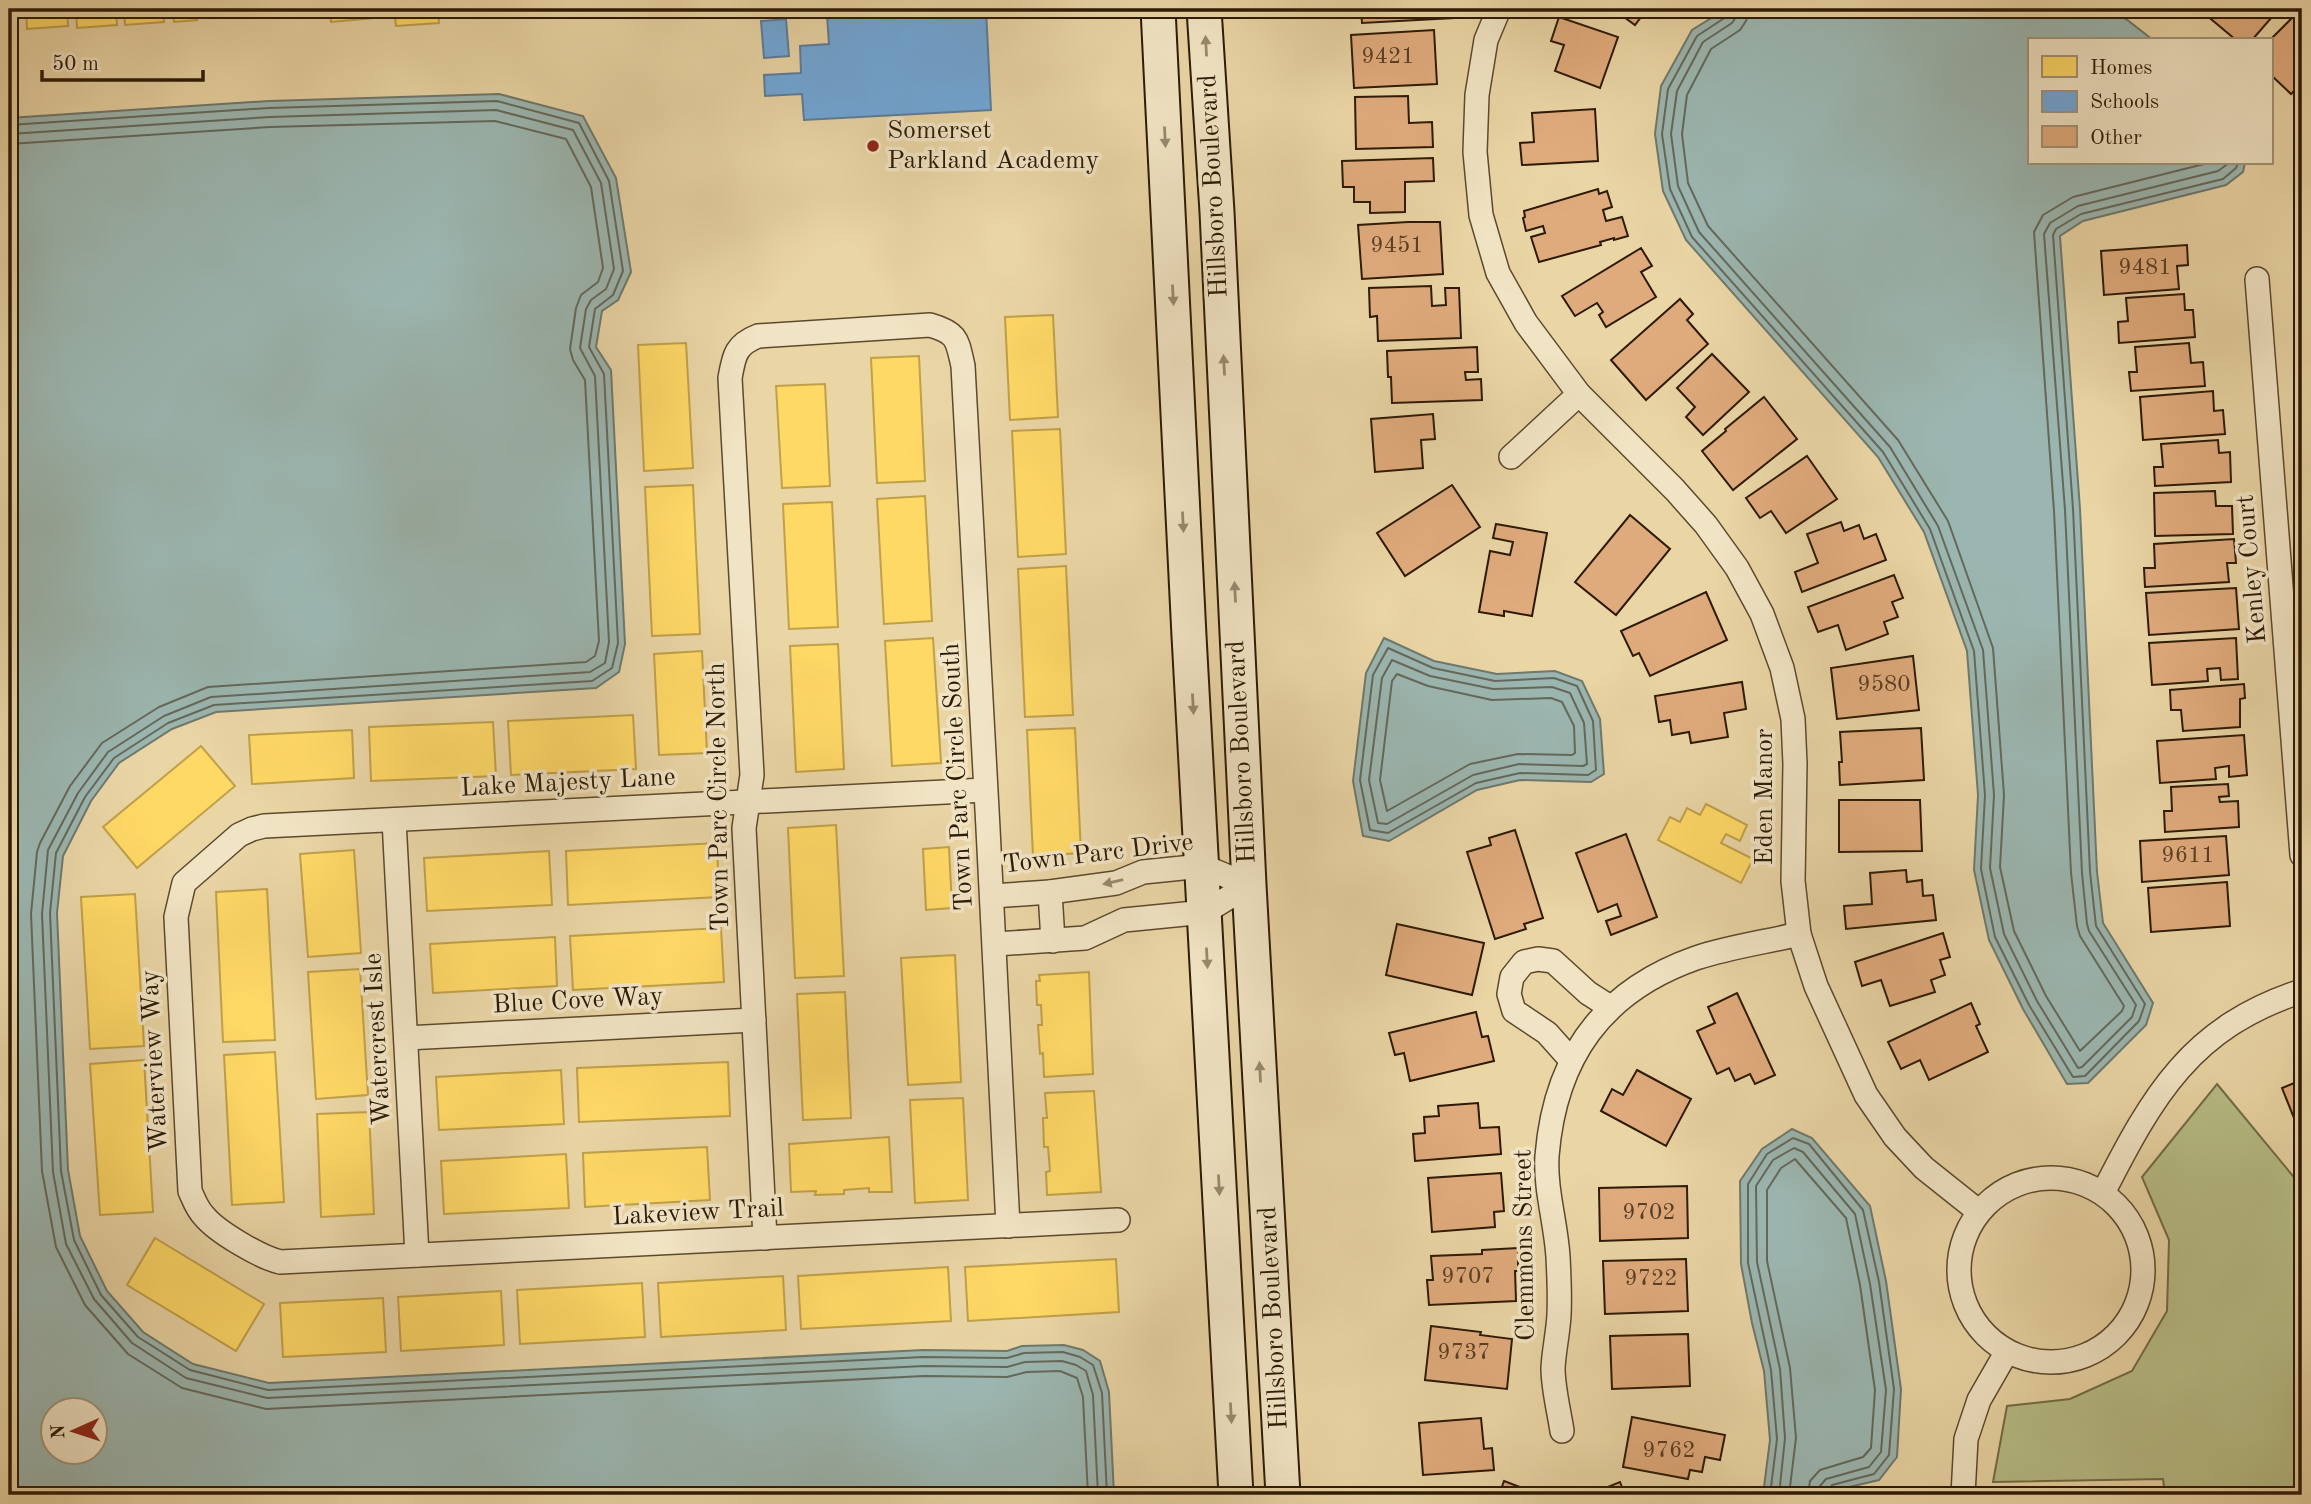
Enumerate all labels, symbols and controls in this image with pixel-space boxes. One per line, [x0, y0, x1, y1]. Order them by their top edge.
one-way arrow [1201, 34, 1212, 56]
scale bar [42, 38, 203, 82]
legend [2028, 38, 2272, 164]
house number: 9421 [1361, 45, 1415, 68]
text: 50 m [52, 54, 99, 75]
text: Homes [2090, 58, 2152, 79]
street label: Hillsboro Boulevard [1195, 74, 1233, 298]
text: Schools [2090, 92, 2159, 113]
place label: Somerset Parkland Academy [887, 118, 1100, 174]
one-way arrow [1160, 126, 1171, 148]
text: Other [2090, 128, 2142, 149]
marker: Somerset Parkland Academy [865, 138, 881, 154]
house number: 9451 [1370, 234, 1424, 257]
house number: 9481 [2118, 256, 2172, 279]
one-way arrow [1168, 284, 1179, 306]
one-way arrow [1218, 354, 1229, 376]
street label: Kenley Court [2233, 493, 2271, 645]
one-way arrow [1178, 511, 1189, 533]
one-way arrow [1229, 581, 1240, 603]
street label: Hillsboro Boulevard [1223, 640, 1261, 864]
street label: Town Parc Circle South [938, 642, 978, 912]
street label: Town Parc Circle North [704, 662, 734, 932]
house number: 9580 [1857, 673, 1911, 696]
one-way arrow [1187, 693, 1198, 715]
street label: Eden Manor [1752, 728, 1778, 866]
street label: Lake Majesty Lane [460, 764, 676, 802]
street label: Town Parc Drive [1001, 829, 1195, 879]
house number: 9611 [2161, 844, 2215, 867]
one-way arrow [1102, 877, 1124, 888]
one-way arrow [1202, 947, 1213, 969]
street label: Watercrest Isle [361, 952, 395, 1126]
street label: Waterview Way [137, 969, 173, 1153]
street label: Blue Cove Way [492, 984, 664, 1018]
one-way arrow [1254, 1061, 1265, 1083]
street label: Clemmons Street [1510, 1149, 1540, 1341]
one-way arrow [1214, 1175, 1225, 1197]
street label: Lakeview Trail [611, 1196, 785, 1230]
house number: 9702 [1622, 1201, 1676, 1224]
street label: Hillsboro Boulevard [1255, 1206, 1293, 1430]
house number: 9707 [1441, 1265, 1495, 1288]
house number: 9722 [1624, 1267, 1678, 1290]
house number: 9737 [1437, 1341, 1491, 1364]
north arrow [38, 1396, 108, 1466]
one-way arrow [1226, 1402, 1237, 1424]
text: N [50, 1424, 69, 1440]
house number: 9762 [1642, 1439, 1696, 1462]

